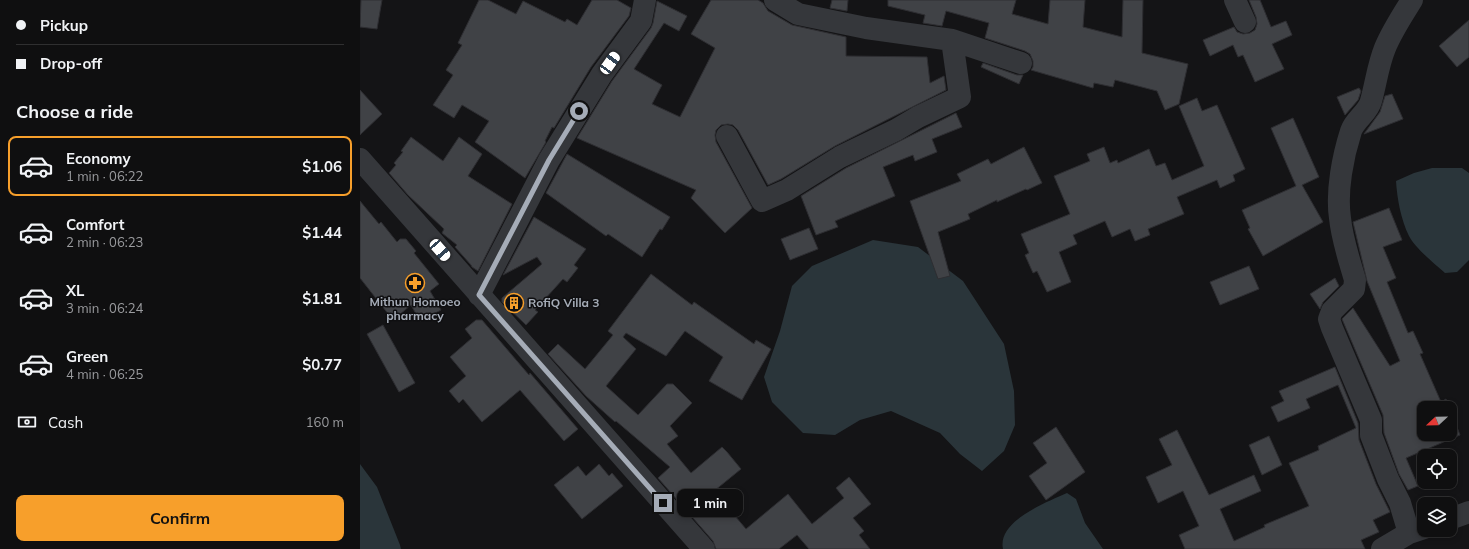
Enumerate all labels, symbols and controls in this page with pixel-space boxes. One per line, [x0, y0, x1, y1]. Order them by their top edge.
text: Pickup [40, 16, 88, 35]
car [598, 50, 622, 76]
text: Drop-off [40, 54, 102, 73]
text: Choose a ride [16, 100, 133, 123]
route start [570, 102, 588, 120]
icon: car [18, 148, 54, 184]
text: Economy [66, 149, 131, 168]
text: $1.06 [302, 157, 342, 176]
text: 1 min · 06:22 [66, 168, 143, 184]
icon: car [18, 214, 54, 250]
text: Comfort [66, 215, 124, 234]
text: $1.44 [302, 223, 342, 242]
text: 2 min · 06:23 [66, 234, 143, 250]
car [428, 237, 452, 263]
pharmacy icon: Mithun Homoeo pharmacy [404, 272, 426, 294]
icon: car [18, 280, 54, 316]
text: XL [66, 281, 84, 300]
text: $1.81 [302, 289, 342, 308]
building icon: RofiQ Villa 3 [503, 292, 525, 314]
place label: Mithun Homoeo pharmacy [370, 294, 461, 323]
place label: RofiQ Villa 3 [528, 295, 600, 310]
text: 3 min · 06:24 [66, 300, 143, 316]
icon: car [18, 346, 54, 382]
text: Green [66, 347, 108, 366]
text: $0.77 [302, 355, 342, 374]
text: 4 min · 06:25 [66, 366, 143, 382]
north arrow [1417, 401, 1457, 441]
map controls [1417, 401, 1457, 537]
icon: cash [16, 411, 38, 433]
text: Cash [48, 413, 83, 432]
text: 160 m [306, 414, 344, 430]
button: locate [1417, 449, 1457, 489]
callout: 1 min [677, 489, 743, 517]
route end [654, 494, 672, 512]
button: Confirm [16, 495, 344, 541]
text: 1 min [693, 495, 727, 511]
button: layers [1417, 497, 1457, 537]

